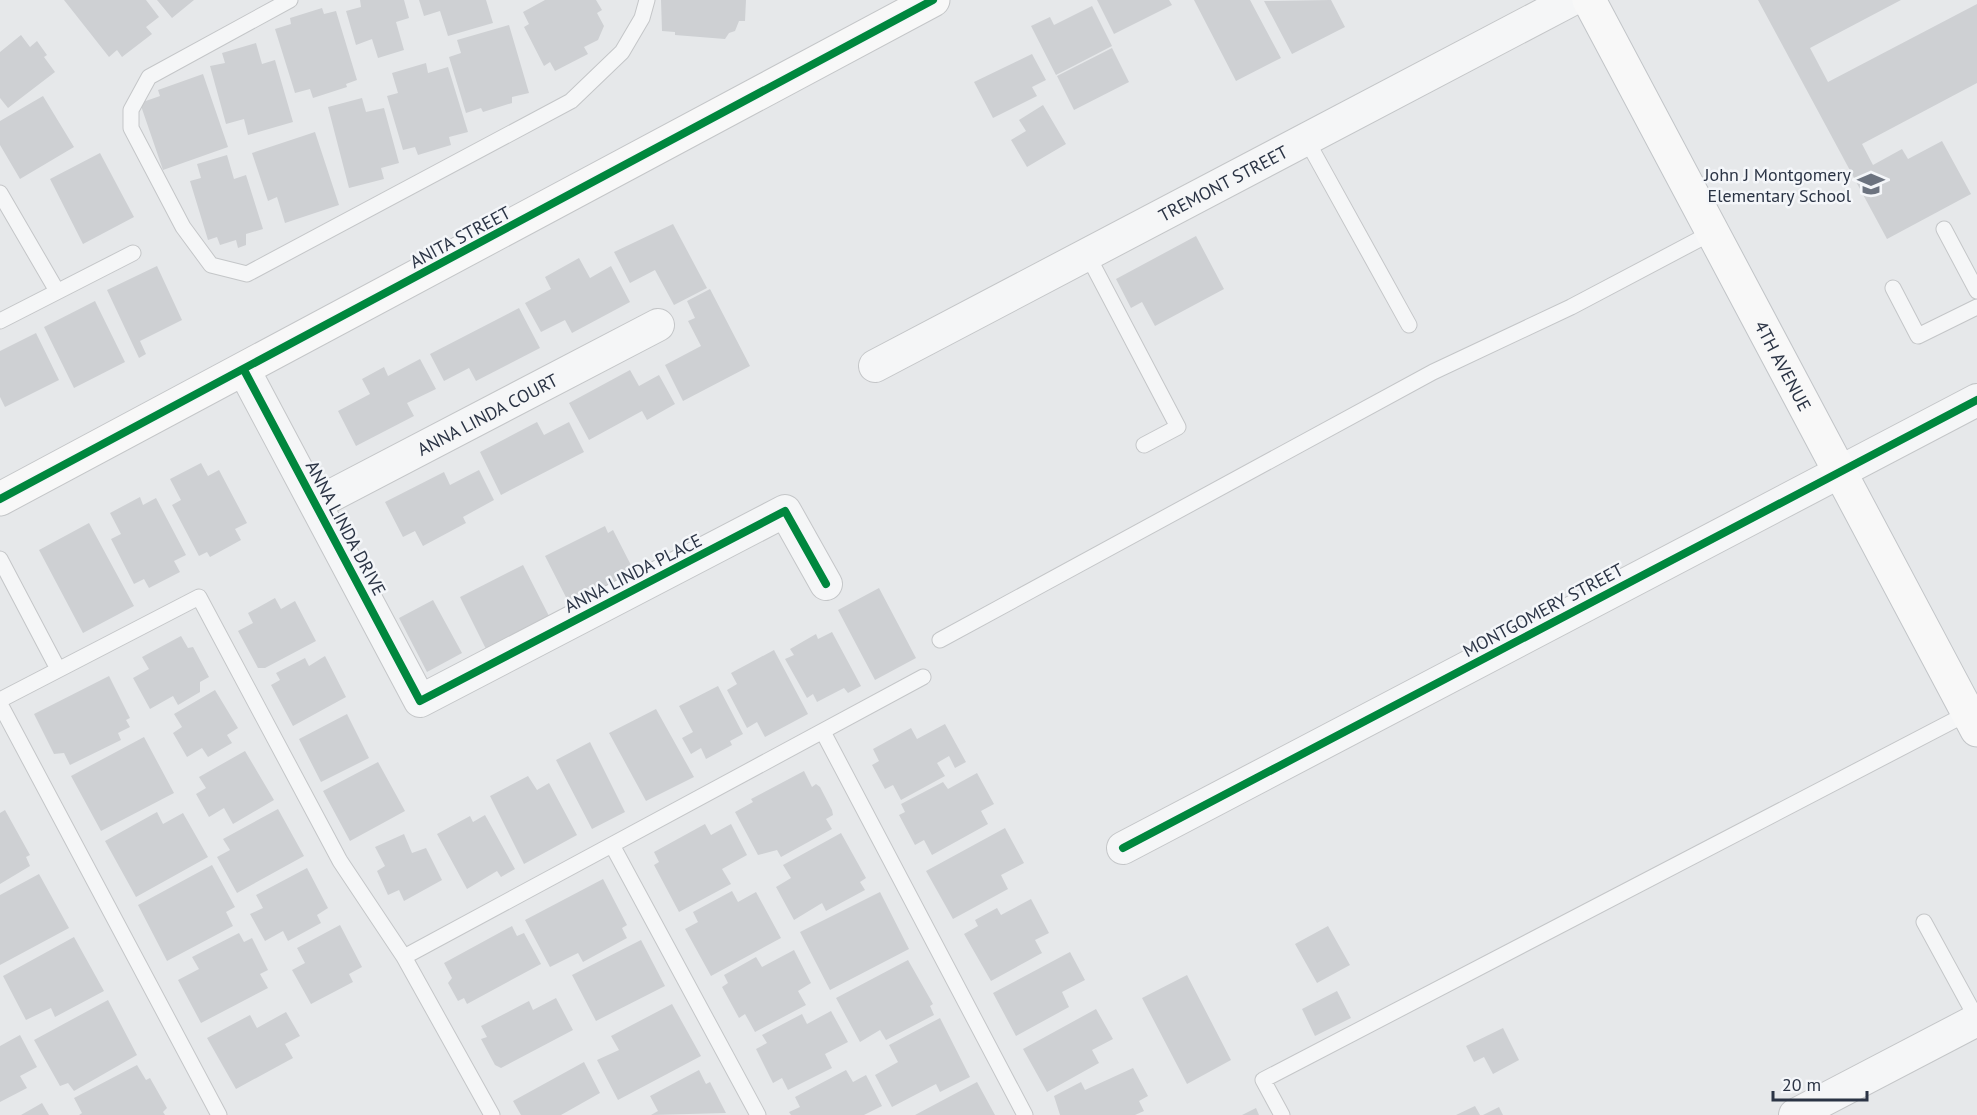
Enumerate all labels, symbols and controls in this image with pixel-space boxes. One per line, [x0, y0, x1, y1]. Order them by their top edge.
street label: TREMONT STREET [1154, 140, 1291, 226]
place label: John J Montgomery Elementary School [1703, 163, 1852, 207]
school or university icon: John J Montgomery Elementary School [1856, 169, 1886, 199]
street label: ANITA STREET [406, 201, 514, 273]
street label: 4TH AVENUE [1750, 316, 1817, 415]
street label: ANNA LINDA COURT [413, 368, 561, 460]
street label: ANNA LINDA DRIVE [301, 457, 391, 599]
street label: ANNA LINDA PLACE [560, 528, 706, 618]
street label: MONTGOMERY STREET [1459, 558, 1627, 662]
scale bar [1773, 1064, 1868, 1102]
text: 20 m [1782, 1073, 1821, 1096]

